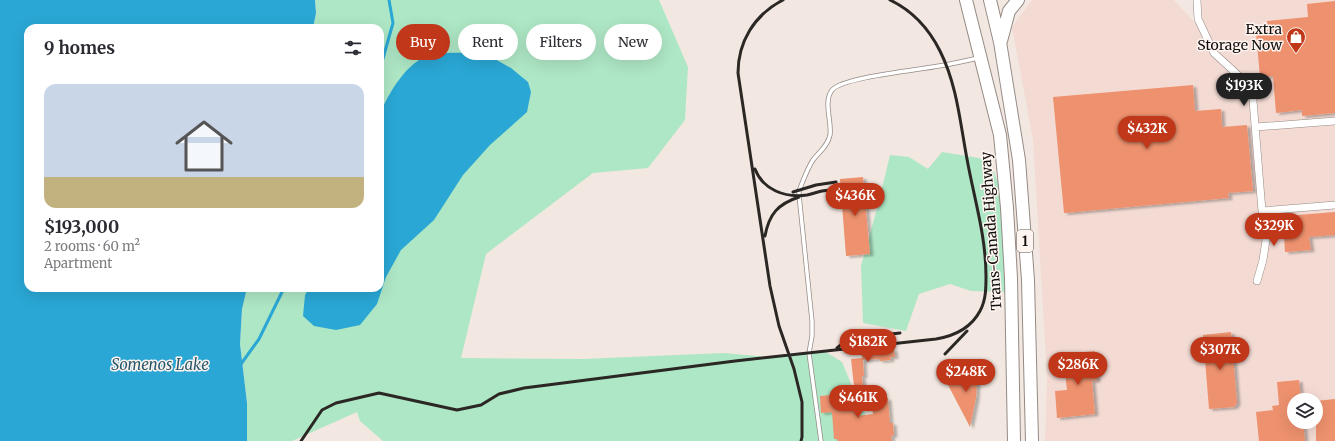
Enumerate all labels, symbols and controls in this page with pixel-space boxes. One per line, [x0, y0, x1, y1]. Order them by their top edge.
place label: Extra Storage Now [1197, 20, 1282, 54]
chip: Buy [396, 24, 450, 60]
chip: Rent [458, 24, 518, 60]
chip: Filters [526, 24, 596, 60]
chip: New [604, 24, 662, 60]
shop icon: Extra Storage Now [1285, 26, 1307, 54]
text: 9 homes [44, 37, 115, 59]
icon: filters [342, 37, 364, 59]
pin: $193K [1216, 73, 1272, 107]
text: $193K [1225, 77, 1263, 94]
icon: home [168, 110, 240, 182]
pin: $432K [1119, 116, 1175, 150]
text: $432K [1127, 120, 1167, 137]
street label: Trans-Canada Highway [976, 150, 1006, 311]
pin: $436K [827, 183, 883, 217]
text: $436K [835, 187, 875, 204]
pin: $329K [1246, 213, 1302, 247]
text: $193,000 [44, 216, 119, 238]
text: $329K [1254, 217, 1294, 234]
road number: 1 [1017, 230, 1033, 252]
text: 2 rooms · 60 m² [44, 238, 140, 255]
text: Apartment [44, 255, 112, 272]
pin: $182K [840, 329, 896, 363]
text: $182K [849, 333, 887, 350]
pin: $307K [1192, 337, 1248, 371]
text: $307K [1199, 341, 1241, 358]
pin: $286K [1050, 352, 1106, 386]
water label: Somenos Lake [111, 355, 209, 374]
text: $286K [1057, 356, 1099, 373]
pin: $248K [938, 359, 994, 393]
text: $248K [945, 363, 987, 380]
pin: $461K [830, 385, 886, 419]
text: $461K [838, 389, 878, 406]
map controls [1287, 393, 1323, 429]
button: layers [1287, 393, 1323, 429]

